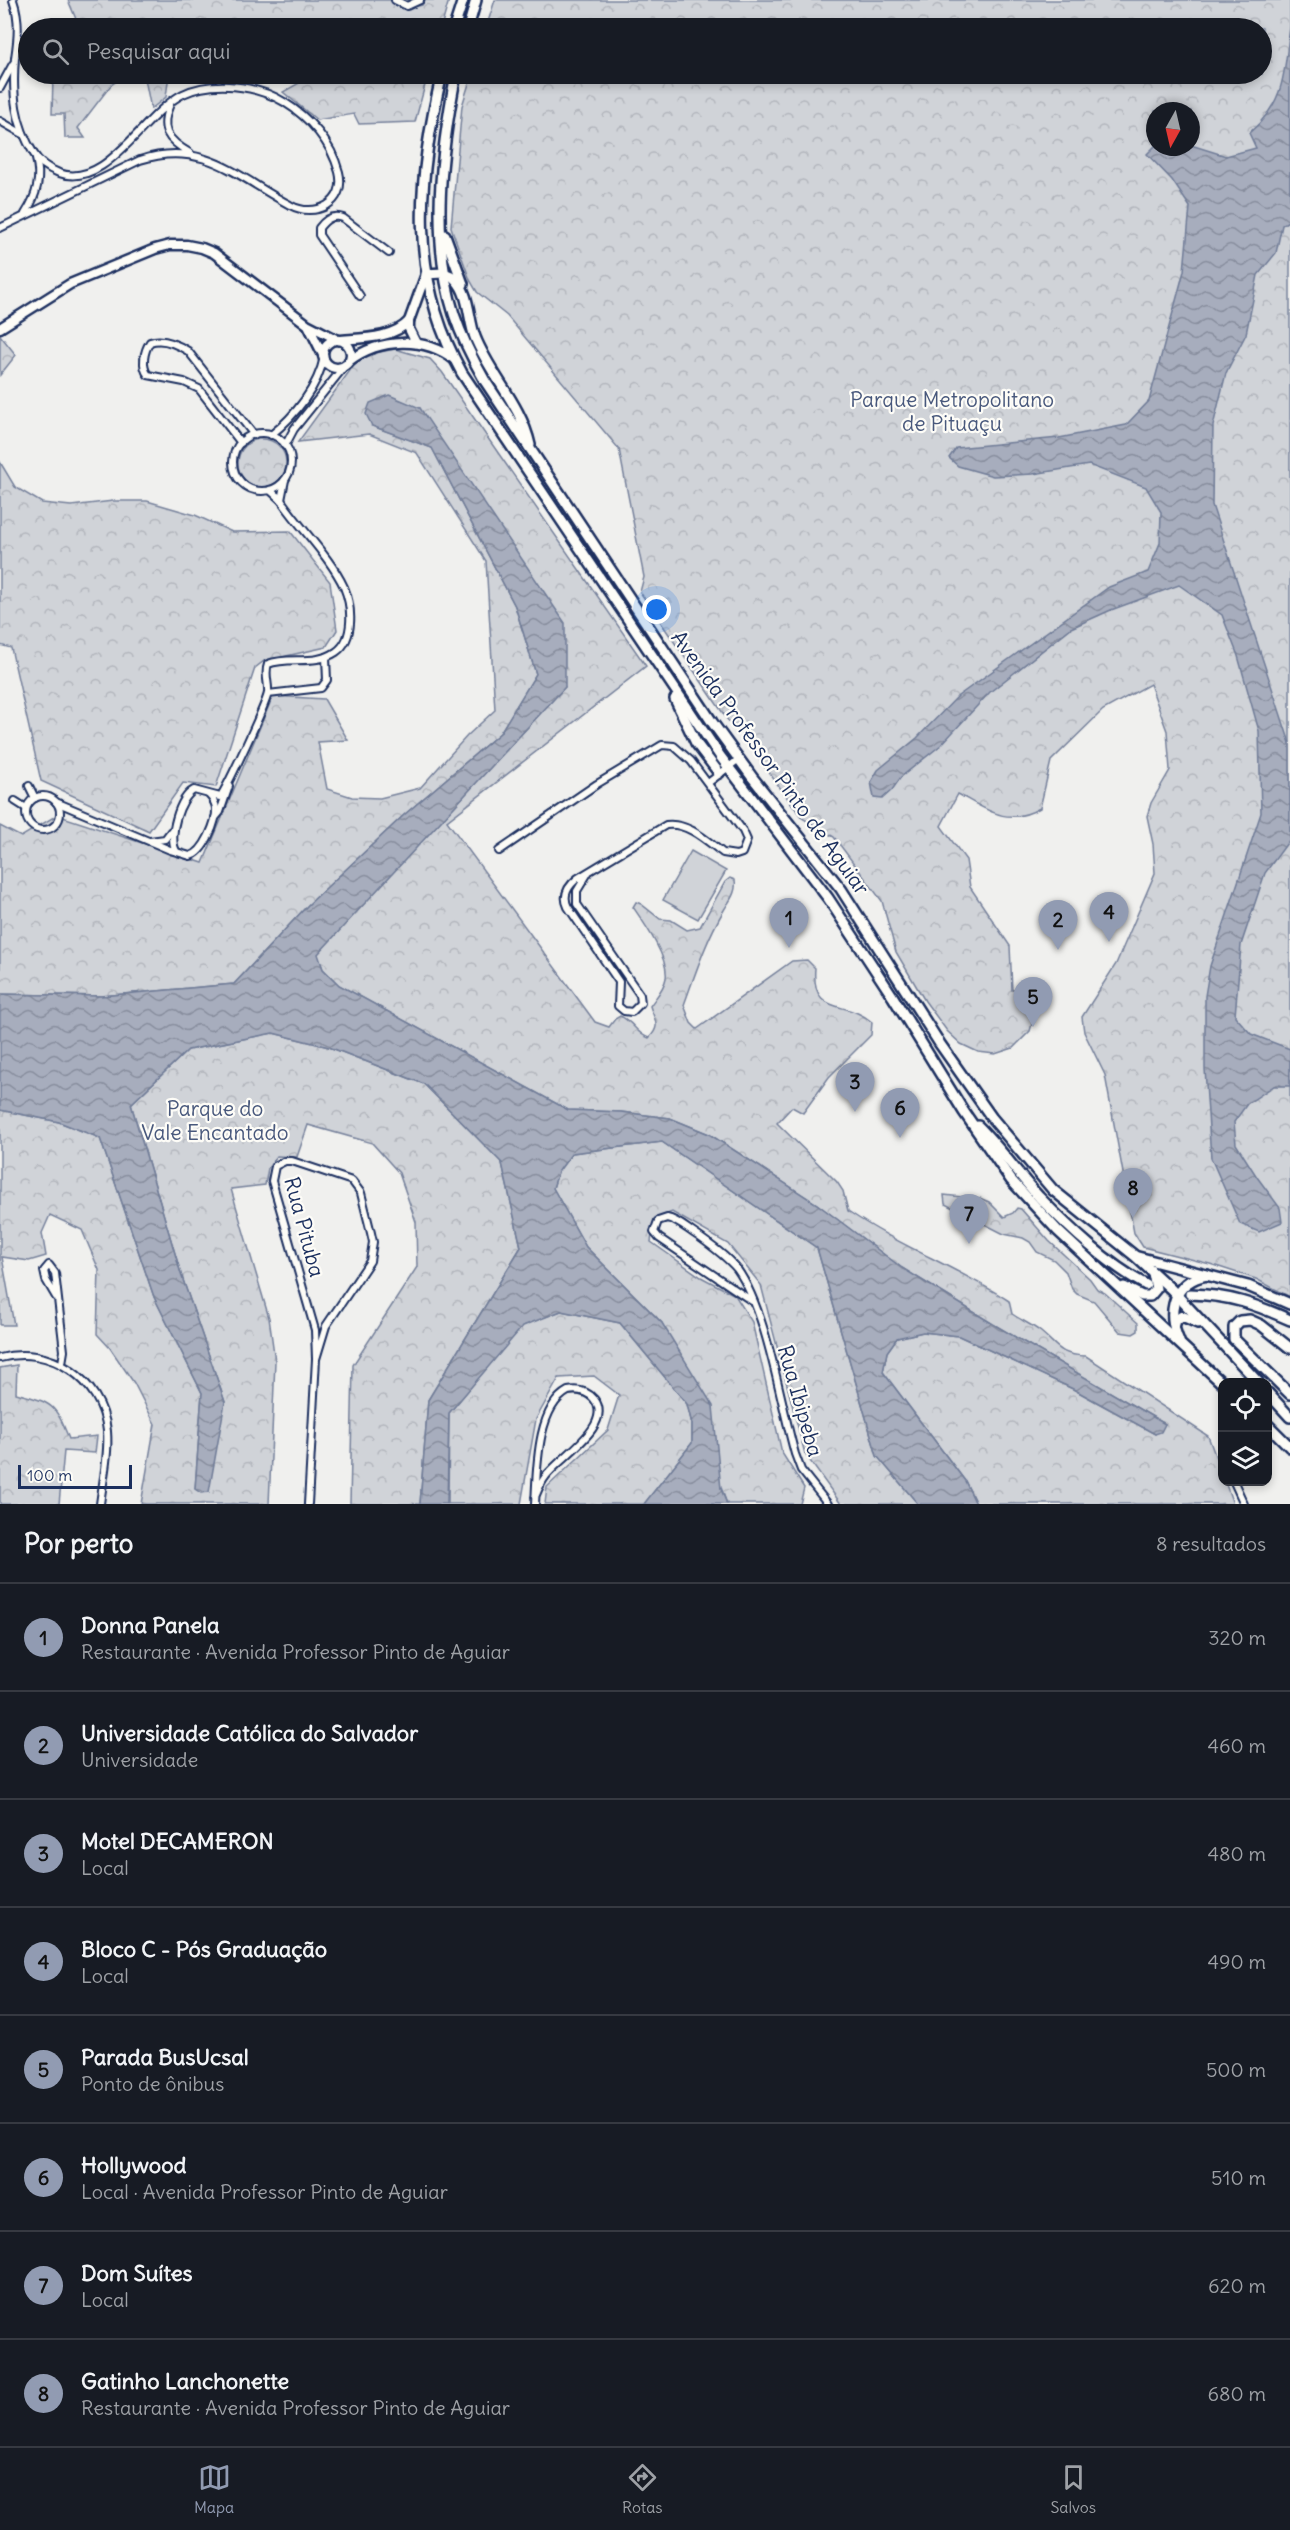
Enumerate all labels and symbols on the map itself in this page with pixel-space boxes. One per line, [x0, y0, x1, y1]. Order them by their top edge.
north arrow [1146, 102, 1200, 156]
park label: Parque Metropolitano de Pituaçu [850, 386, 1054, 437]
your location [642, 595, 671, 624]
street label: Avenida Professor Pinto de Aguiar [665, 625, 876, 901]
pin: 4 [1090, 892, 1128, 942]
pin: 1 [770, 898, 808, 948]
pin: 2 [1038, 900, 1078, 950]
pin: 5 [1014, 978, 1052, 1027]
pin: 3 [836, 1062, 874, 1112]
pin: 6 [880, 1088, 920, 1138]
park label: Parque do Vale Encantado [141, 1095, 289, 1146]
pin: 8 [1114, 1168, 1152, 1218]
street label: Rua Pituba [278, 1174, 331, 1280]
pin: 7 [950, 1194, 988, 1244]
street label: Rua Ibipeba [772, 1342, 829, 1460]
scale bar [18, 1462, 132, 1490]

